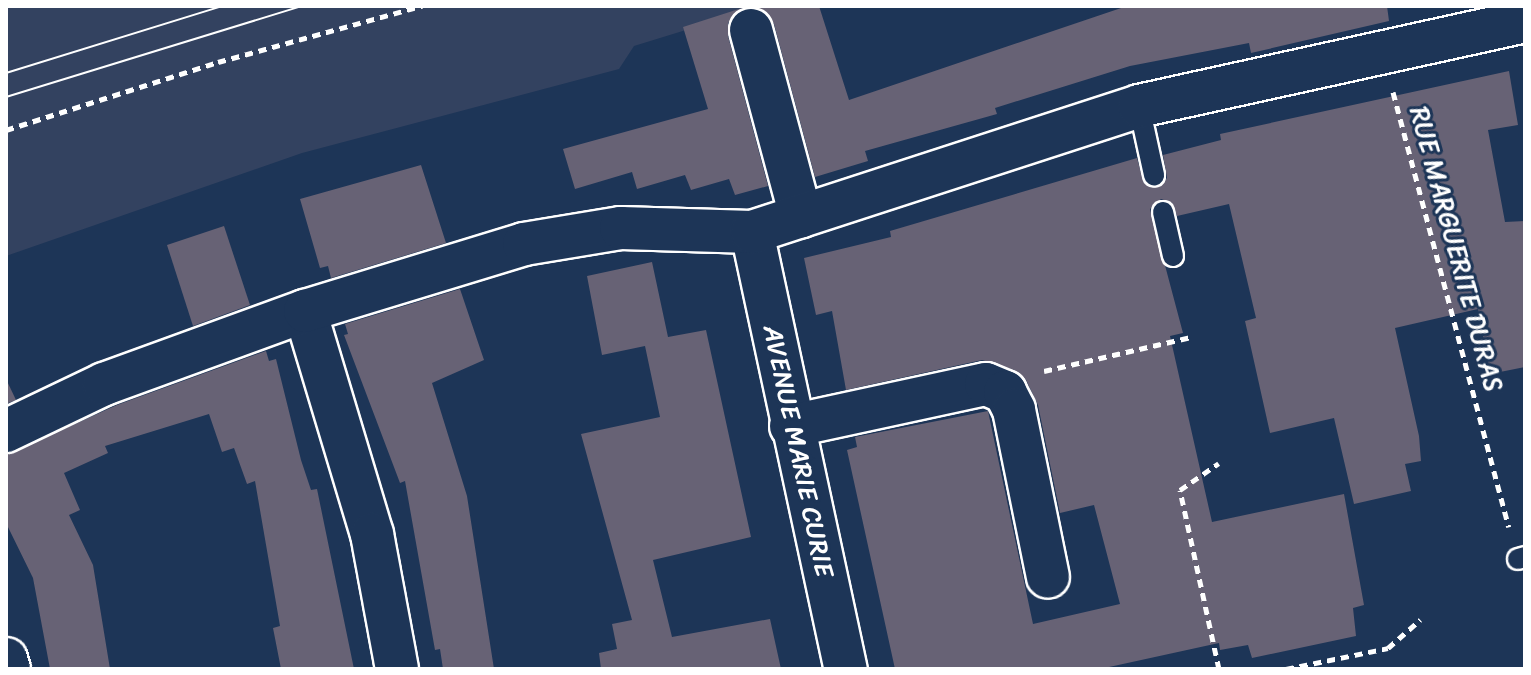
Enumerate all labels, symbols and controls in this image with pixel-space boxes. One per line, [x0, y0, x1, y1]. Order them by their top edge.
street label: RUE MARGUERITE DURAS [1403, 102, 1509, 396]
street label: AVENUE MARIE CURIE [756, 322, 840, 580]

